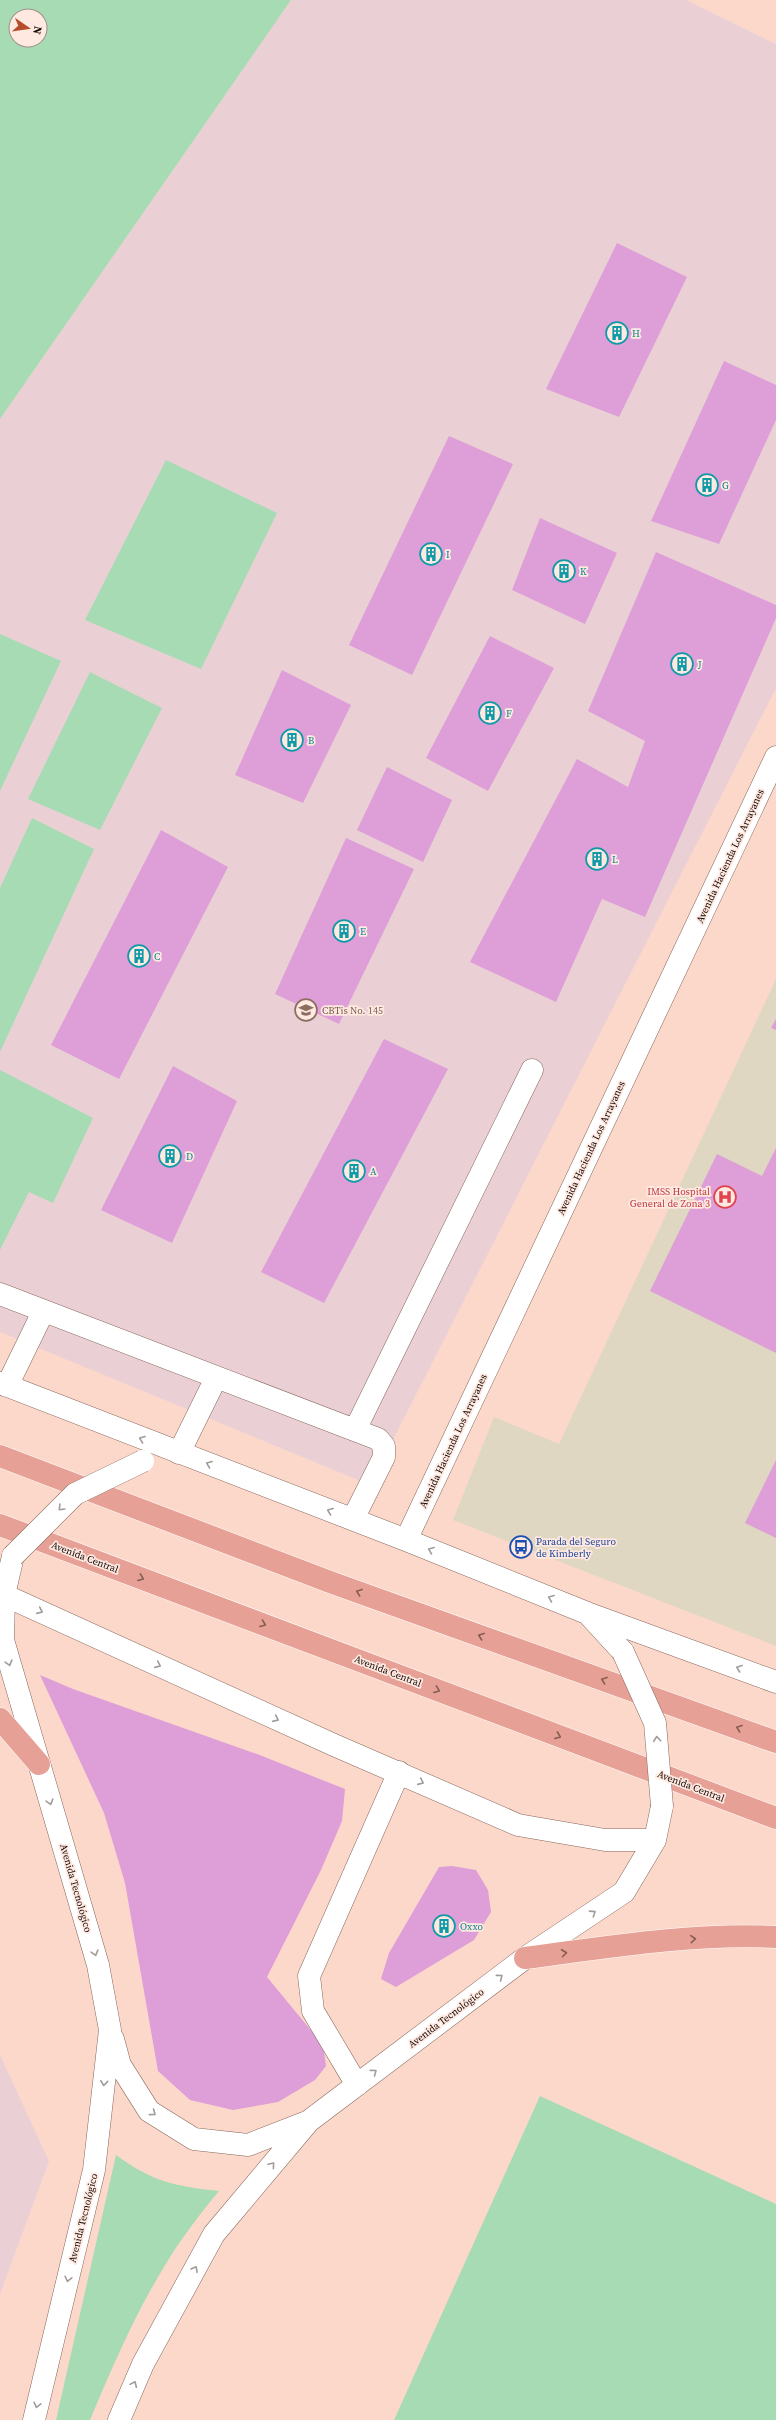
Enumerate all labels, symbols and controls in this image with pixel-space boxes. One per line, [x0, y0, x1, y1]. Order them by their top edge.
north arrow [8, 8, 48, 48]
text: N [29, 25, 45, 36]
building icon: H [604, 320, 630, 346]
place label: H [632, 327, 640, 340]
building icon: G [694, 472, 720, 498]
place label: G [722, 479, 729, 492]
building icon: I [418, 541, 444, 567]
place label: I [446, 548, 450, 561]
building icon: K [551, 558, 577, 584]
place label: K [580, 565, 587, 578]
building icon: J [669, 651, 695, 677]
place label: J [697, 658, 702, 671]
building icon: F [477, 700, 503, 726]
place label: F [506, 707, 512, 720]
building icon: B [279, 727, 305, 753]
place label: B [308, 734, 314, 747]
street label: Avenida Hacienda Los Arrayanes [693, 787, 767, 925]
building icon: L [584, 846, 610, 872]
place label: L [612, 853, 618, 866]
building icon: E [331, 918, 357, 944]
place label: E [360, 925, 366, 938]
building icon: C [126, 943, 152, 969]
place label: C [154, 950, 160, 963]
school or university icon: CBTis No. 145 [293, 997, 319, 1023]
place label: CBTis No. 145 [322, 1004, 383, 1017]
street label: Avenida Hacienda Los Arrayanes [554, 1079, 628, 1217]
building icon: D [157, 1143, 183, 1169]
place label: D [186, 1150, 193, 1163]
building icon: A [341, 1158, 367, 1184]
place label: A [370, 1165, 377, 1178]
hospital icon: IMSS Hospital General de Zona 3 [712, 1184, 738, 1210]
place label: IMSS Hospital General de Zona 3 [630, 1185, 710, 1210]
street label: Avenida Hacienda Los Arrayanes [416, 1372, 490, 1510]
one-way arrow [139, 1435, 146, 1443]
one-way arrow [205, 1461, 212, 1469]
one-way arrow [58, 1503, 66, 1511]
one-way arrow [327, 1507, 334, 1515]
bus stop icon: Parada del Seguro de Kimberly [508, 1534, 534, 1560]
place label: Parada del Seguro de Kimberly [536, 1535, 616, 1560]
street label: Avenida Central [50, 1538, 120, 1576]
one-way arrow [427, 1546, 434, 1554]
one-way arrow [138, 1574, 145, 1582]
one-way arrow [356, 1588, 363, 1597]
one-way arrow [548, 1595, 556, 1603]
one-way arrow [35, 1606, 43, 1614]
one-way arrow [259, 1620, 266, 1628]
one-way arrow [478, 1632, 485, 1641]
street label: Avenida Central [353, 1652, 423, 1690]
one-way arrow [4, 1659, 13, 1666]
one-way arrow [154, 1660, 162, 1668]
one-way arrow [736, 1665, 743, 1673]
one-way arrow [600, 1676, 607, 1684]
one-way arrow [433, 1685, 440, 1693]
one-way arrow [273, 1714, 280, 1722]
one-way arrow [736, 1725, 743, 1733]
one-way arrow [555, 1731, 562, 1739]
one-way arrow [652, 1736, 661, 1742]
street label: Avenida Central [656, 1767, 726, 1805]
one-way arrow [417, 1777, 424, 1785]
one-way arrow [45, 1798, 54, 1805]
street label: Avenida Tecnológico [57, 1842, 95, 1934]
one-way arrow [589, 1910, 596, 1918]
building icon: Oxxo [431, 1913, 457, 1939]
place label: Oxxo [460, 1920, 483, 1933]
one-way arrow [690, 1935, 696, 1944]
one-way arrow [90, 1949, 99, 1956]
one-way arrow [561, 1949, 567, 1958]
one-way arrow [495, 1975, 502, 1982]
street label: Avenida Tecnológico [406, 1985, 487, 2051]
one-way arrow [369, 2070, 376, 2077]
one-way arrow [100, 2080, 109, 2086]
one-way arrow [149, 2108, 156, 2115]
one-way arrow [267, 2163, 274, 2170]
street label: Avenida Tecnológico [66, 2171, 101, 2264]
one-way arrow [190, 2266, 197, 2273]
one-way arrow [64, 2275, 73, 2282]
one-way arrow [129, 2381, 137, 2389]
one-way arrow [33, 2402, 42, 2409]

